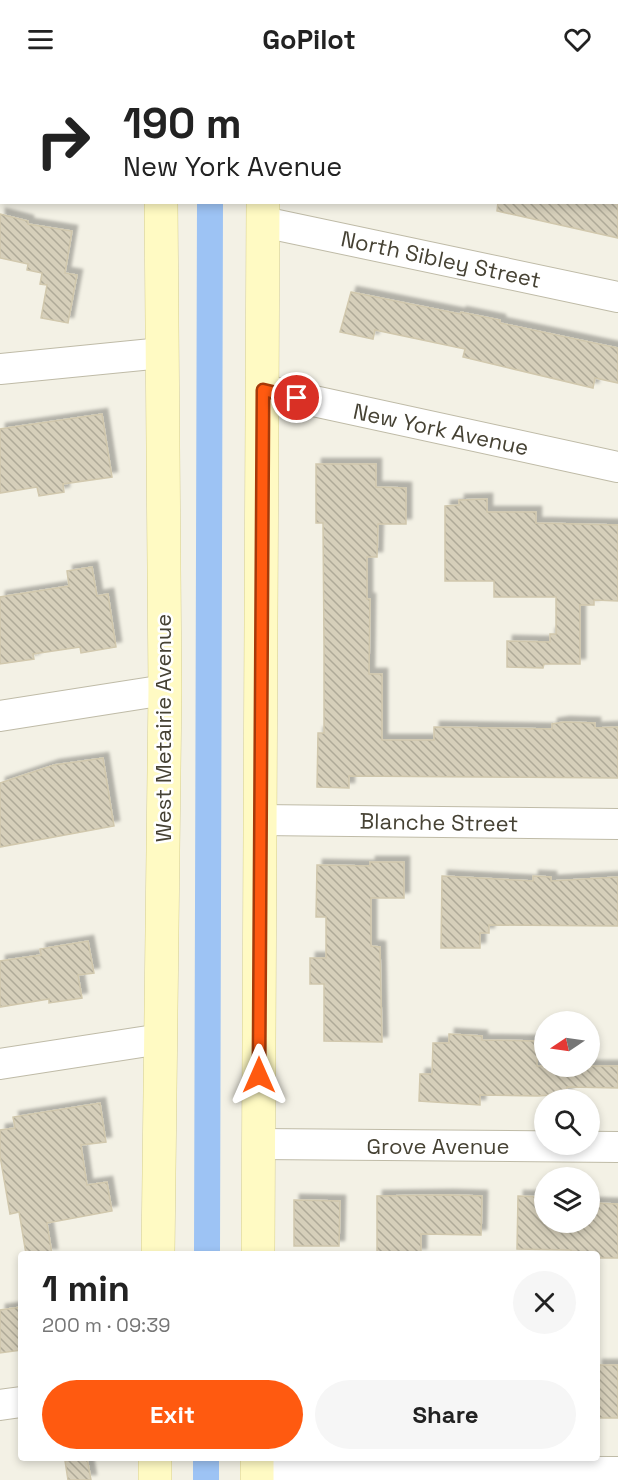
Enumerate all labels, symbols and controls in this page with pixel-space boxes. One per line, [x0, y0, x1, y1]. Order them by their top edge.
text: GoPilot [262, 22, 356, 57]
icon: menu [24, 23, 57, 56]
icon: heart [561, 23, 594, 56]
text: 190 m [123, 97, 242, 150]
icon: right [24, 102, 102, 180]
text: New York Avenue [123, 149, 342, 184]
street label: North Sibley Street [339, 224, 543, 294]
pin [271, 372, 322, 423]
icon: arrive [280, 381, 313, 414]
street label: New York Avenue [351, 397, 531, 461]
street label: West Metairie Avenue [149, 614, 177, 842]
street label: Blanche Street [359, 807, 519, 837]
north arrow [534, 1011, 600, 1077]
map controls [534, 1011, 600, 1233]
position arrow [227, 1043, 291, 1107]
button: search [534, 1089, 600, 1155]
street label: Grove Avenue [366, 1132, 510, 1160]
button: layers [534, 1167, 600, 1233]
text: 1 min [42, 1266, 130, 1312]
button: close [513, 1271, 576, 1334]
text: 200 m · 09:39 [42, 1312, 171, 1338]
button: Exit [42, 1380, 303, 1449]
button: Share [315, 1380, 576, 1449]

